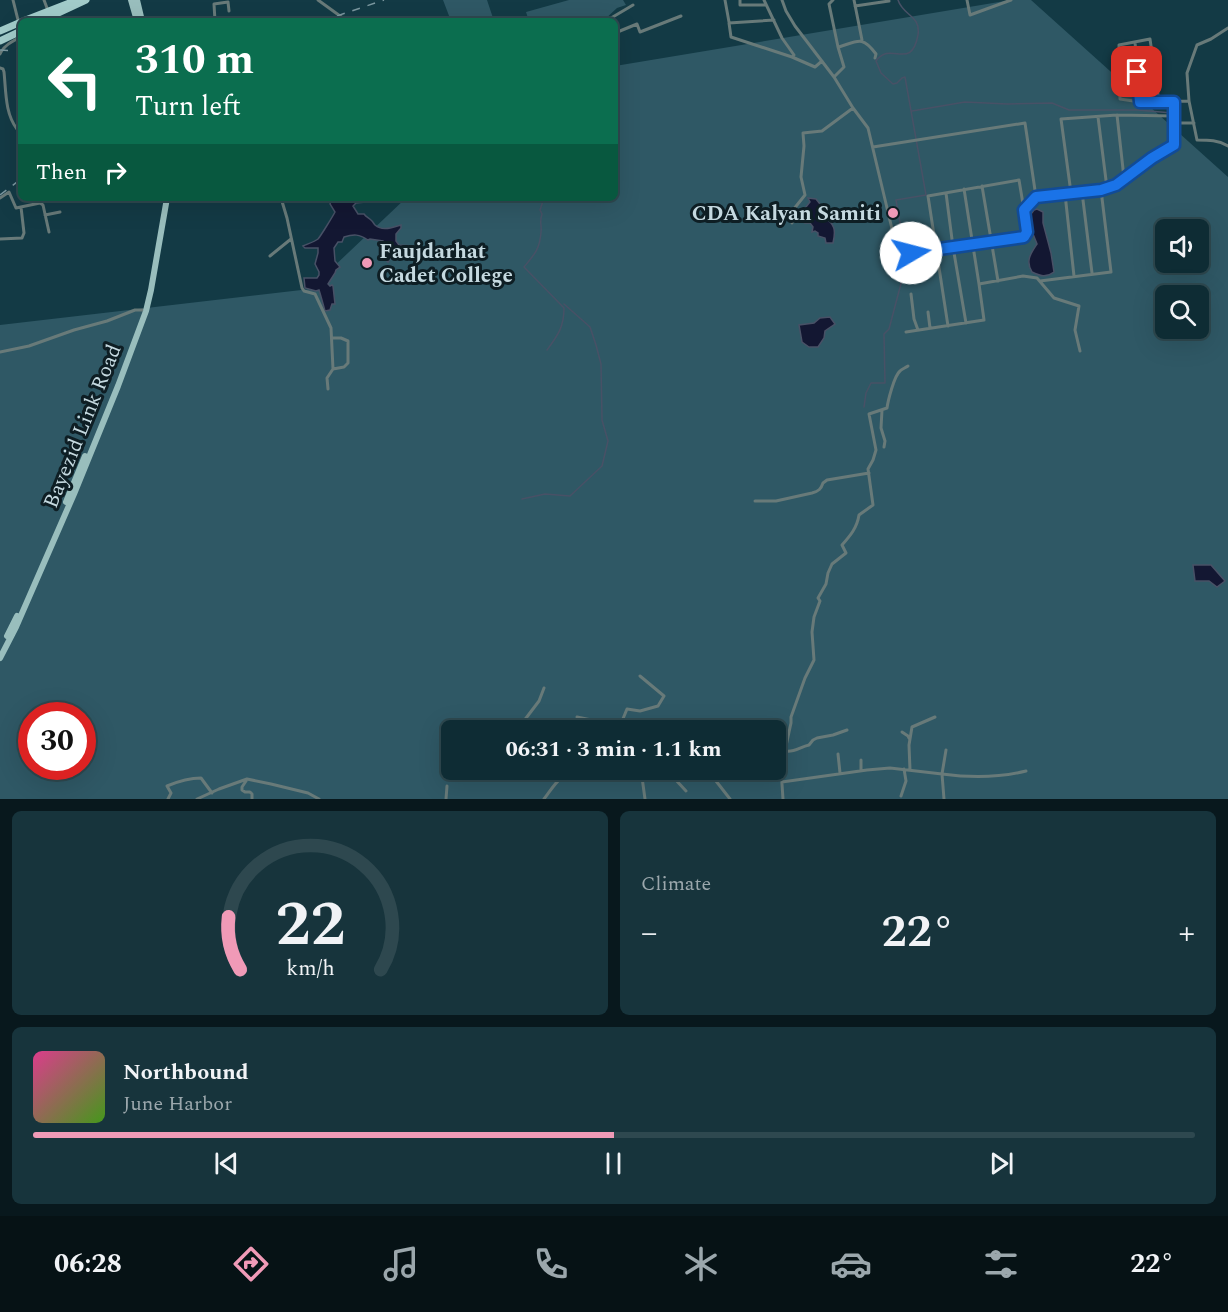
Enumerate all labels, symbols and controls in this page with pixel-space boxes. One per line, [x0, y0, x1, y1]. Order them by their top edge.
text: 310 m [135, 29, 254, 92]
icon: left [36, 42, 114, 120]
pin [1111, 46, 1162, 97]
icon: arrive [1120, 55, 1153, 88]
text: Turn left [135, 86, 241, 128]
text: Then [36, 156, 87, 189]
icon: right [99, 156, 132, 189]
place label: CDA Kalyan Samiti [692, 198, 881, 230]
marker: CDA Kalyan Samiti [886, 206, 900, 220]
map controls [1155, 219, 1209, 339]
button: sound [1155, 219, 1209, 273]
position arrow [879, 221, 943, 285]
place label: Faujdarhat Cadet College [379, 236, 513, 292]
marker: Faujdarhat Cadet College [360, 256, 374, 270]
button: search [1155, 285, 1209, 339]
street label: Bayezid Link Road [35, 340, 130, 513]
speed limit sign: 30 [18, 702, 96, 780]
text: 06:31 · 3 min · 1.1 km [506, 733, 721, 766]
text: Climate [641, 869, 711, 899]
text: 22 [275, 878, 345, 973]
text: 22° [882, 898, 955, 967]
text: − [641, 908, 658, 958]
text: + [1179, 908, 1195, 958]
text: km/h [286, 952, 334, 985]
text: Northbound [123, 1056, 249, 1089]
text: June Harbor [123, 1089, 232, 1119]
icon: previous [210, 1147, 243, 1180]
icon: pause [597, 1147, 630, 1180]
icon: next [985, 1147, 1018, 1180]
text: 06:28 [54, 1243, 122, 1285]
icon: directions [230, 1243, 272, 1285]
icon: music [380, 1243, 422, 1285]
icon: phone [530, 1243, 572, 1285]
icon: climate [680, 1243, 722, 1285]
icon: car [830, 1243, 872, 1285]
icon: filters [980, 1243, 1022, 1285]
text: 22° [1130, 1243, 1174, 1285]

